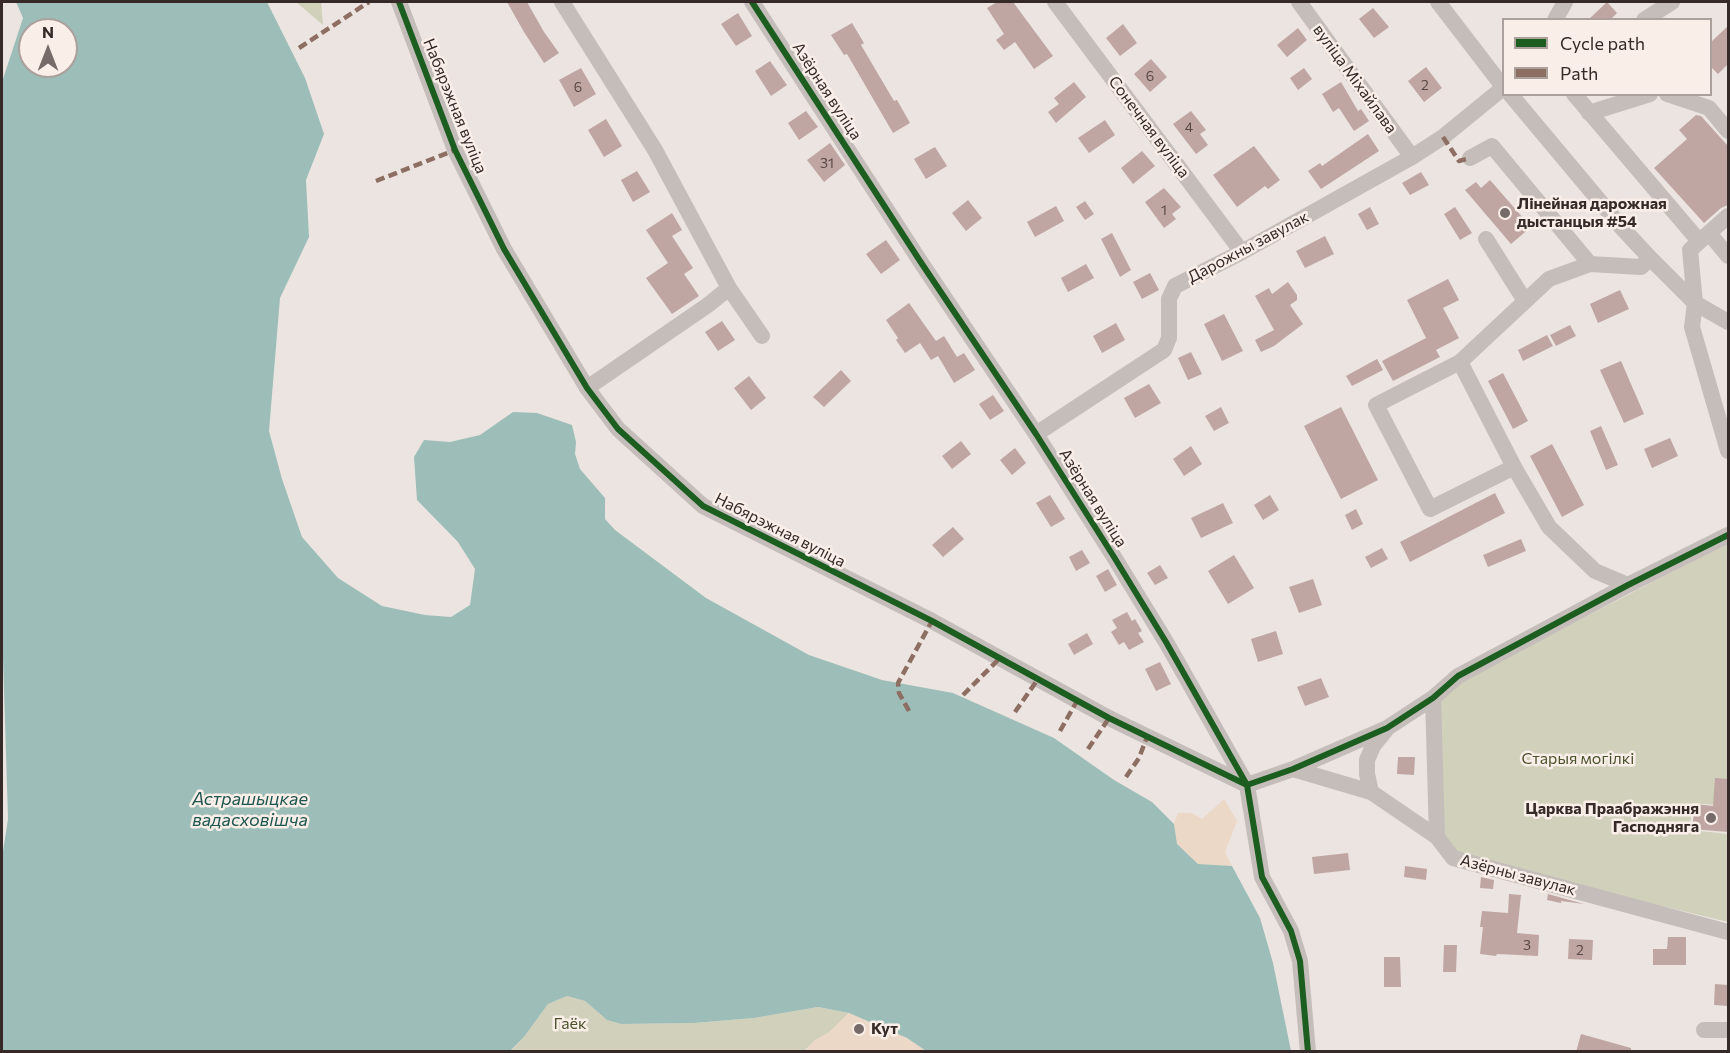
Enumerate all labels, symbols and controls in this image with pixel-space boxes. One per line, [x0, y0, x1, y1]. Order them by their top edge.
north arrow [18, 18, 78, 78]
legend [1502, 18, 1712, 96]
street label: вуліца Міхайлава [1309, 21, 1401, 137]
text: N [42, 22, 54, 41]
text: Cycle path [1560, 32, 1645, 54]
street label: Набярэжная вуліца [419, 36, 491, 176]
street label: Азёрная вуліца [788, 39, 866, 143]
text: Path [1560, 62, 1598, 84]
house number: 6 [1146, 68, 1154, 84]
street label: Сонечная вуліца [1104, 72, 1194, 182]
house number: 2 [1421, 77, 1429, 93]
house number: 6 [574, 79, 582, 95]
house number: 4 [1185, 119, 1193, 135]
house number: 31 [820, 155, 834, 171]
place label: Лінейная дарожная дыстанцыя #54 [1517, 194, 1667, 232]
house number: 1 [1161, 202, 1167, 218]
marker: Лінейная дарожная дыстанцыя #54 [1498, 206, 1512, 220]
street label: Дарожны завулак [1184, 207, 1312, 287]
street label: Азёрная вуліца [1055, 445, 1131, 551]
street label: Набярэжная вуліца [711, 489, 849, 571]
park label: Старыя могілкі [1522, 749, 1634, 769]
water label: Астрашыцкае вадасховішча [192, 788, 308, 830]
place label: Царква Праабражэння Гасподняга [1525, 799, 1699, 837]
marker: Царква Праабражэння Гасподняга [1704, 811, 1718, 825]
street label: Азёрны завулак [1458, 850, 1578, 900]
house number: 3 [1523, 937, 1531, 953]
house number: 2 [1576, 942, 1584, 958]
park label: Гаёк [554, 1014, 586, 1034]
place label: Кут [871, 1019, 898, 1039]
marker: Кут [852, 1022, 866, 1036]

